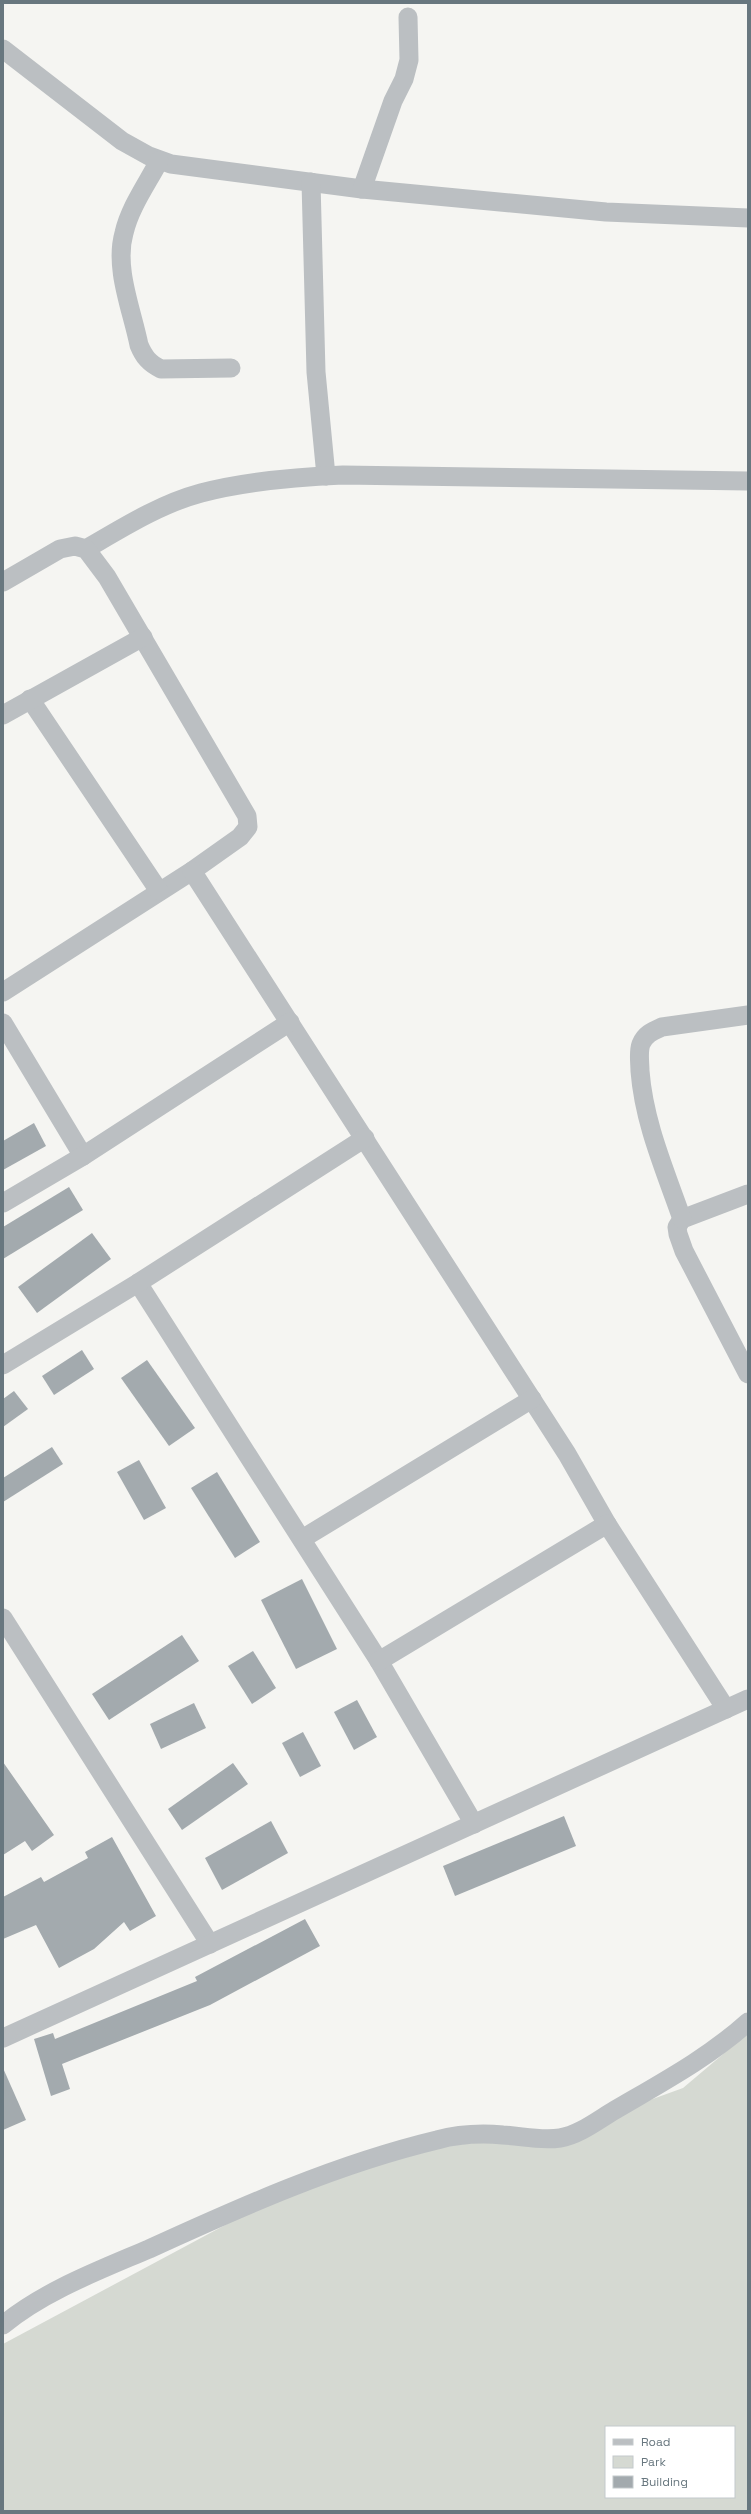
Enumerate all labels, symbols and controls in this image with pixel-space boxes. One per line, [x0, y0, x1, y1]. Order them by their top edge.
legend [605, 2426, 735, 2498]
text: Road [641, 2434, 670, 2450]
text: Park [641, 2454, 666, 2470]
text: Building [641, 2474, 688, 2490]

